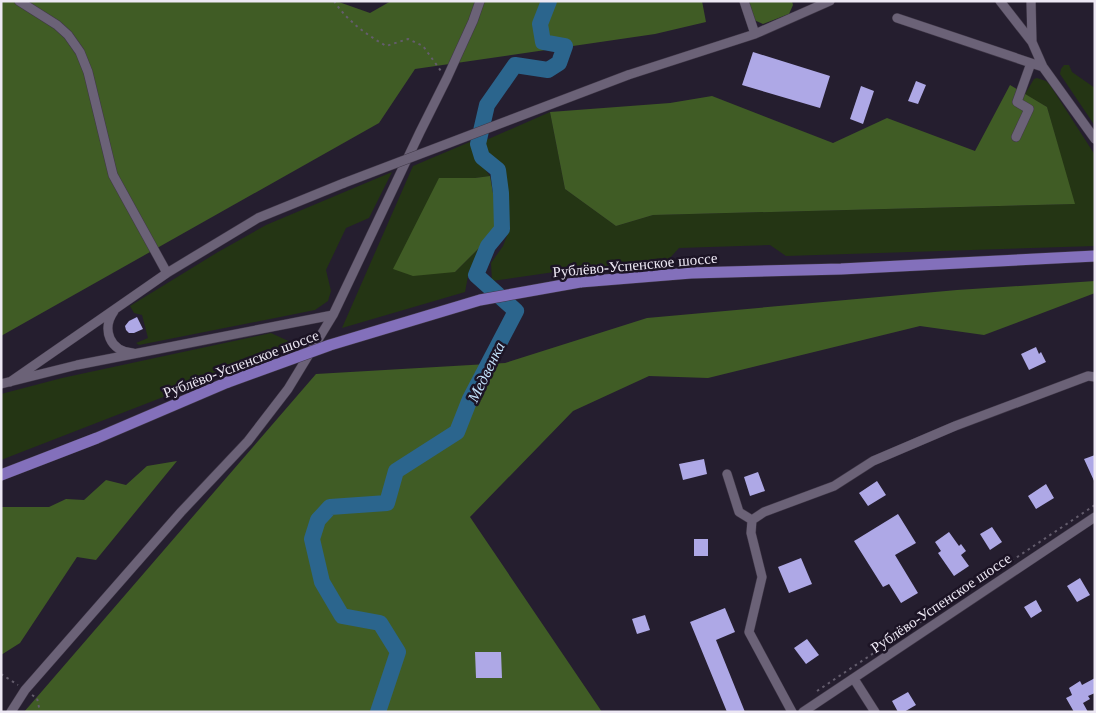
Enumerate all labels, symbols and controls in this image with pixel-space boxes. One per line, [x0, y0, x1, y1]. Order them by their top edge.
street label: Рублёво-Успенское шоссе [552, 250, 718, 280]
street label: Рублёво-Успенское шоссе [161, 327, 321, 401]
water label: Медвенка [464, 339, 508, 406]
street label: Рублёво-Успенское шоссе [868, 550, 1014, 656]

